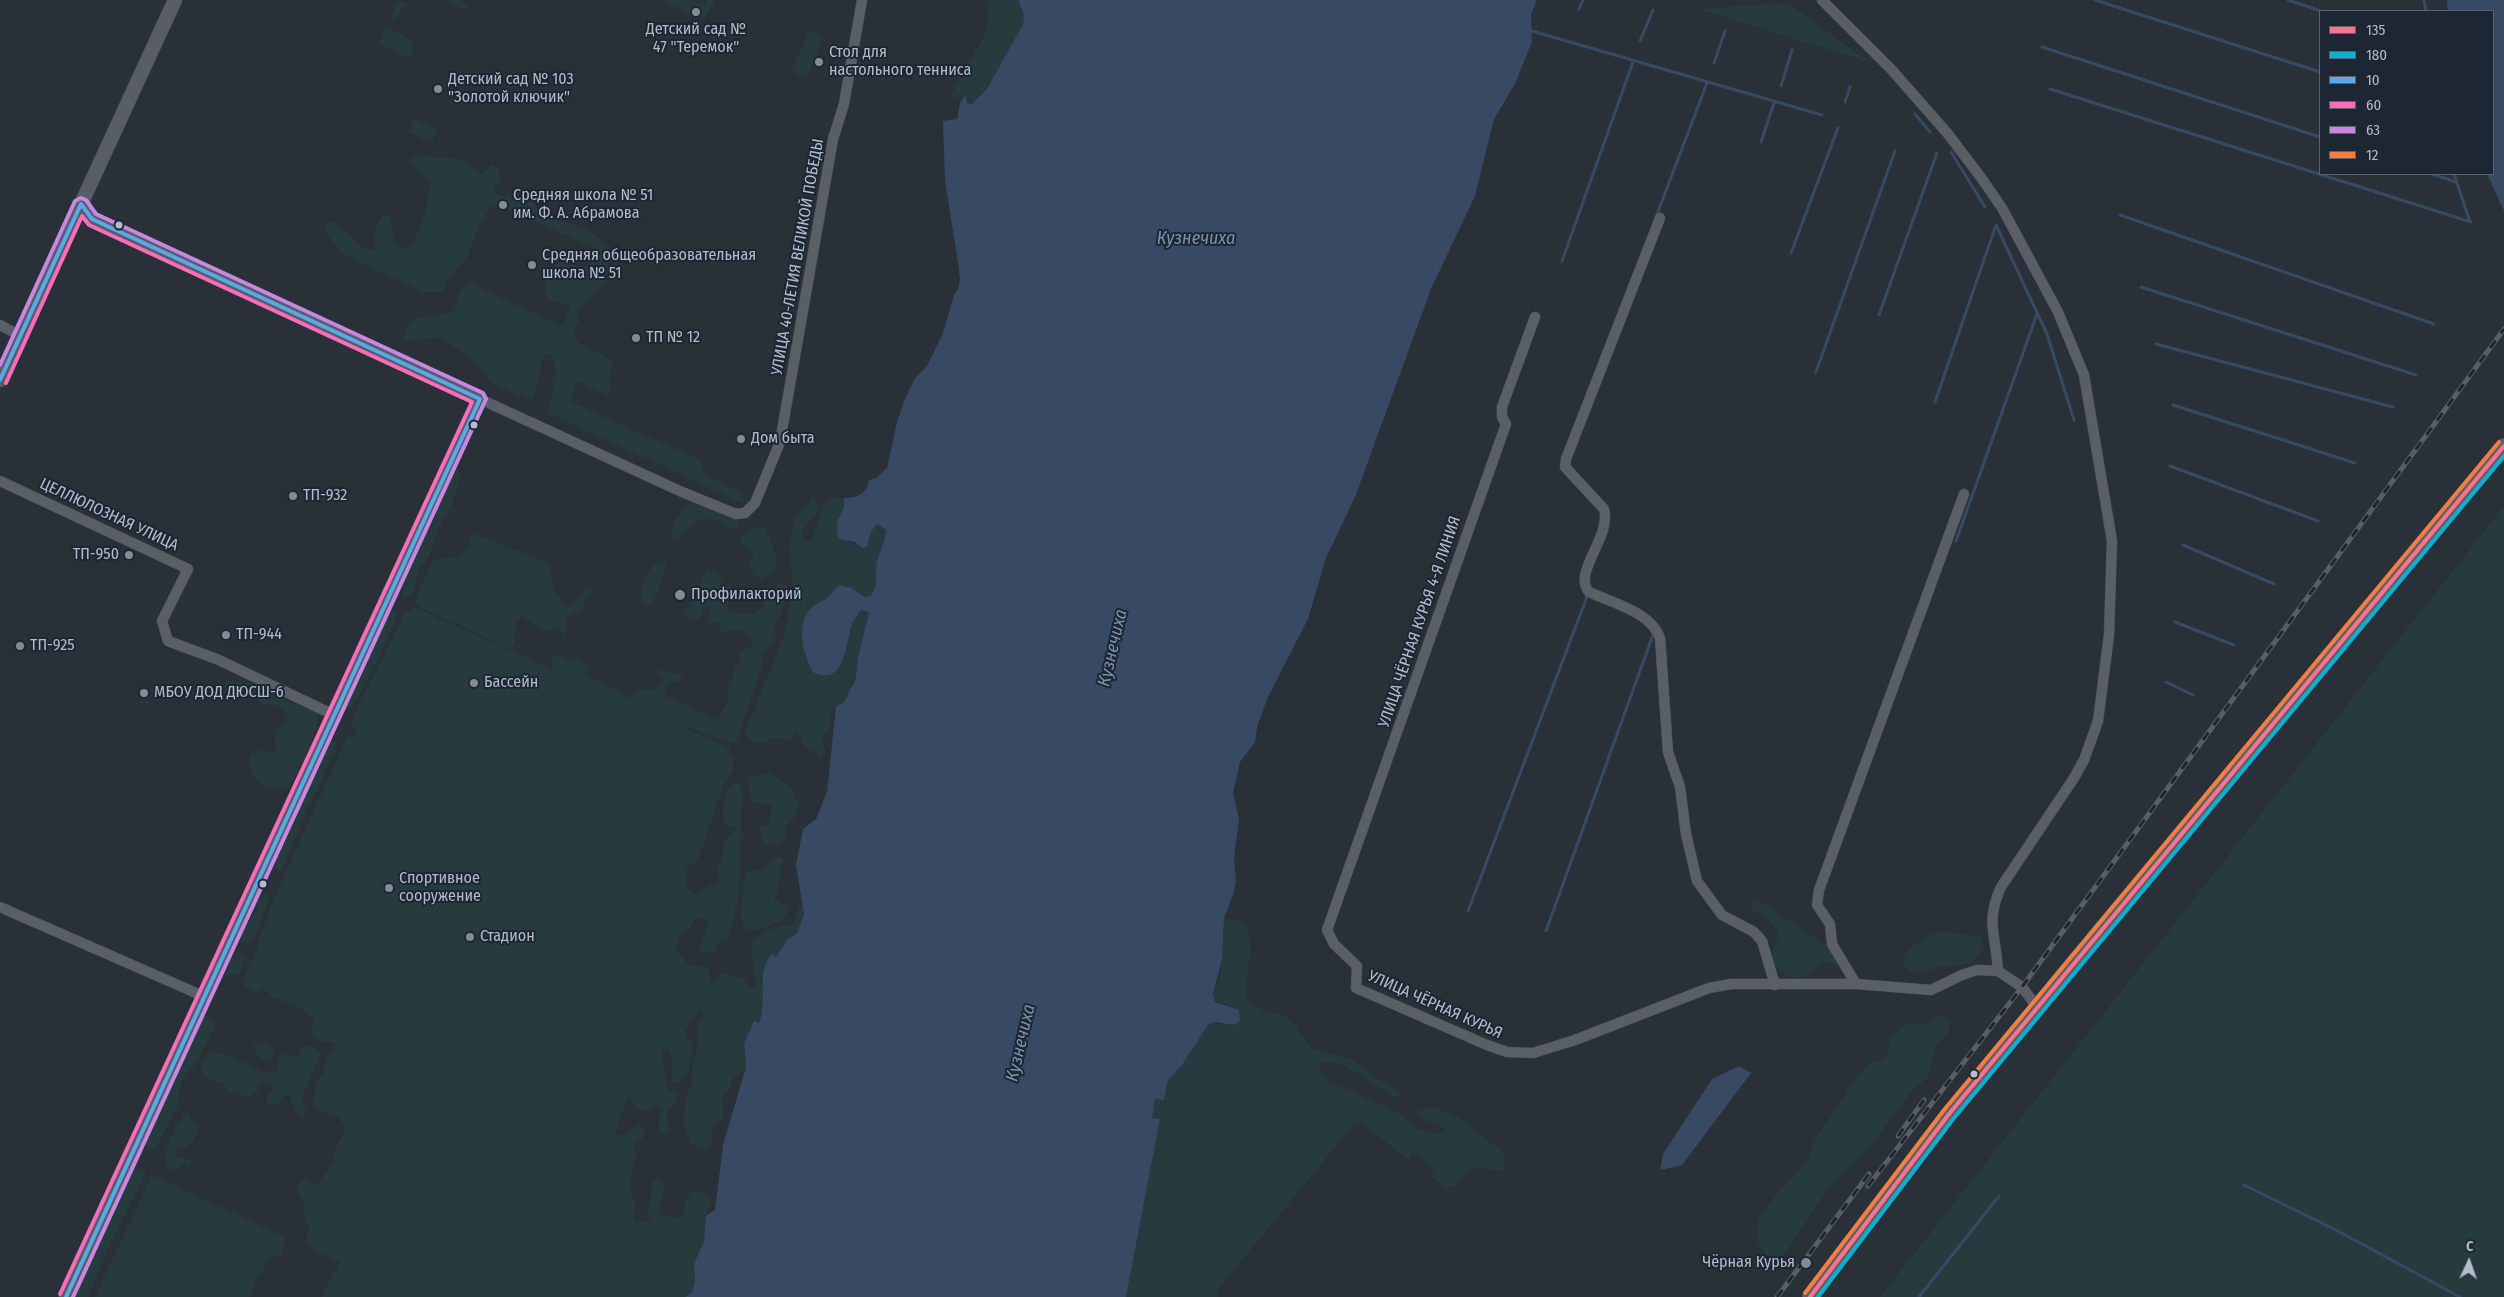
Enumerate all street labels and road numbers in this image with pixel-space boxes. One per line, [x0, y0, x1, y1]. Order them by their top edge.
street label: УЛИЦА 40-ЛЕТИЯ ВЕЛИКОЙ ПОБЕДЫ [768, 137, 828, 377]
street label: ЦЕЛЛЮЛОЗНАЯ УЛИЦА [37, 474, 181, 556]
street label: УЛИЦА ЧЁРНАЯ КУРЬЯ 4-Я ЛИНИЯ [1375, 514, 1465, 730]
street label: УЛИЦА ЧЁРНАЯ КУРЬЯ [1365, 967, 1505, 1043]

